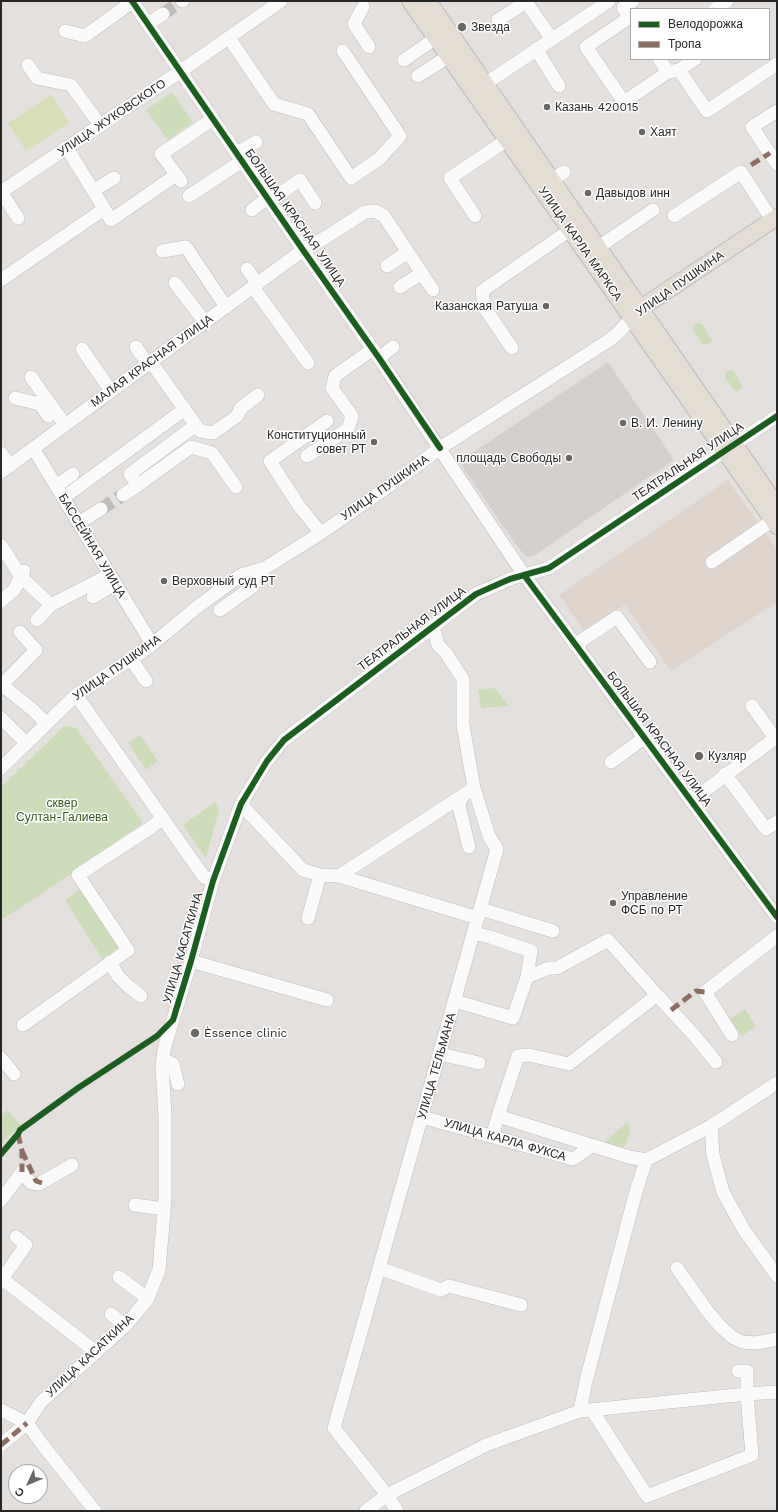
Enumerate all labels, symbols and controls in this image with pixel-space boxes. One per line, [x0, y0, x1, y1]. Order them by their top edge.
legend [630, 8, 770, 60]
text: Велодорожка [668, 17, 743, 31]
place label: Звезда [471, 20, 510, 34]
marker: Звезда [456, 21, 468, 33]
text: Тропа [668, 37, 701, 51]
street label: УЛИЦА ЖУКОВСКОГО [55, 76, 169, 160]
place label: Казань 420015 [555, 100, 639, 114]
marker: Казань 420015 [542, 102, 552, 112]
place label: Хаят [650, 125, 677, 139]
marker: Хаят [637, 127, 647, 137]
street label: БОЛЬШАЯ КРАСНАЯ УЛИЦА [242, 146, 348, 290]
street label: УЛИЦА КАРЛА МАРКСА [535, 184, 625, 304]
place label: Давыдов инн [596, 186, 670, 200]
marker: Давыдов инн [583, 188, 593, 198]
street label: УЛИЦА ПУШКИНА [633, 248, 727, 320]
place label: Казанская Ратуша [435, 299, 538, 313]
marker: Казанская Ратуша [541, 301, 551, 311]
street label: МАЛАЯ КРАСНАЯ УЛИЦА [88, 312, 216, 410]
place label: В. И. Ленину [631, 416, 703, 430]
marker: В. И. Ленину [618, 418, 628, 428]
street label: ТЕАТРАЛЬНАЯ УЛИЦА [630, 419, 746, 505]
place label: Конституционный совет РТ [267, 428, 366, 456]
marker: Конституционный совет РТ [369, 437, 379, 447]
place label: площадь Свободы [456, 451, 561, 465]
street label: УЛИЦА ПУШКИНА [338, 452, 432, 524]
marker: площадь Свободы [564, 453, 574, 463]
street label: БАССЕЙНАЯ УЛИЦА [55, 491, 129, 601]
place label: Верховный суд РТ [172, 574, 276, 588]
marker: Верховный суд РТ [159, 576, 169, 586]
street label: ТЕАТРАЛЬНАЯ УЛИЦА [355, 584, 469, 674]
street label: УЛИЦА ПУШКИНА [70, 632, 164, 704]
street label: БОЛЬШАЯ КРАСНАЯ УЛИЦА [604, 669, 714, 809]
place label: Кузляр [708, 749, 747, 763]
marker: Кузляр [693, 750, 705, 762]
park label: сквер Султан-Галиева [16, 796, 108, 824]
place label: Управление ФСБ по РТ [621, 889, 688, 917]
street label: УЛИЦА КАСАТКИНА [160, 891, 206, 1005]
marker: Управление ФСБ по РТ [608, 898, 618, 908]
street label: УЛИЦА ТЕЛЬМАНА [415, 1011, 459, 1121]
place label: Èssence clinic [204, 1026, 287, 1040]
marker: Èssence clinic [189, 1027, 201, 1039]
street label: УЛИЦА КАРЛА ФУКСА [442, 1116, 568, 1164]
street label: УЛИЦА КАСАТКИНА [43, 1312, 137, 1400]
north arrow [8, 1464, 48, 1504]
text: С [12, 1485, 27, 1499]

